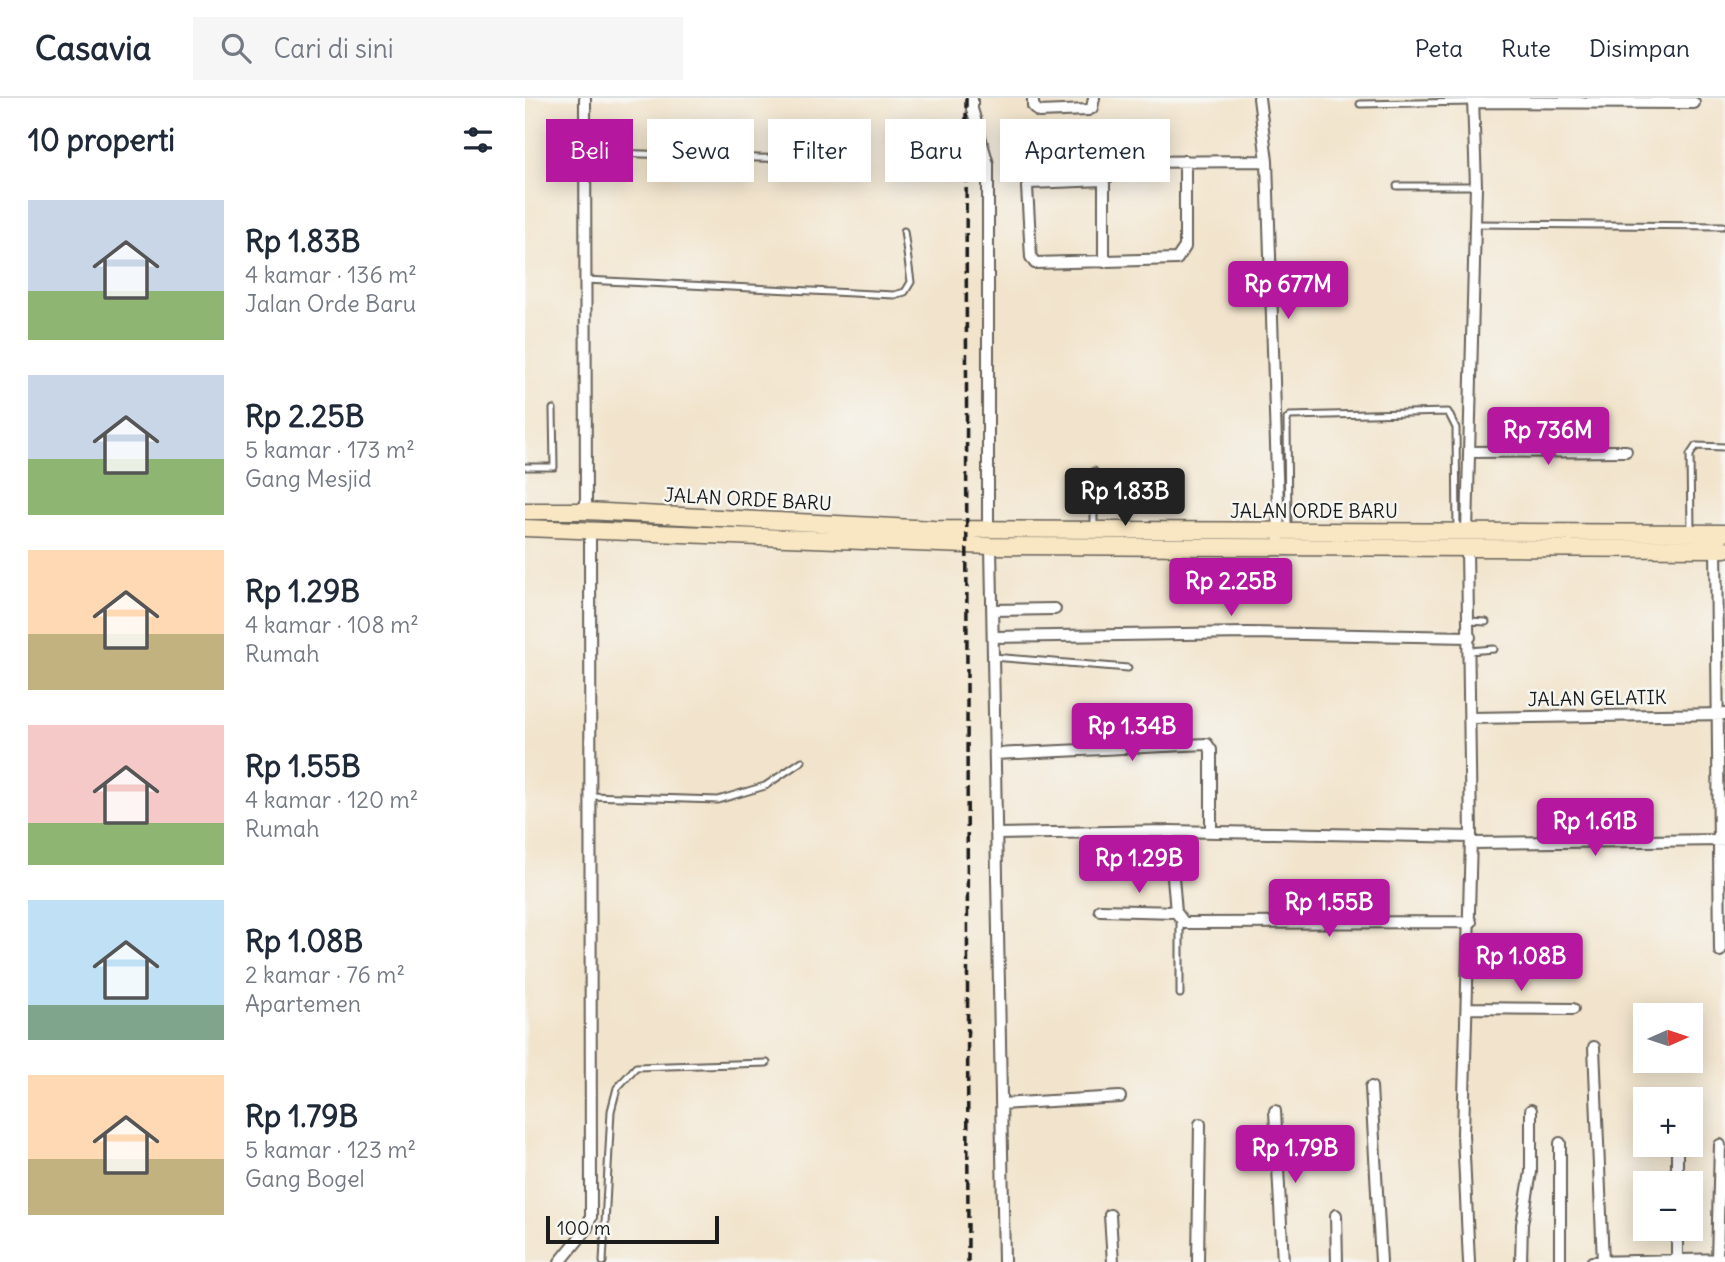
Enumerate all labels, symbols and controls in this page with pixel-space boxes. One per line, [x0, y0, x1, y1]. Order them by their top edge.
search box [193, 17, 683, 80]
text: Casavia [35, 27, 151, 69]
icon: search [217, 29, 255, 67]
text: Cari di sini [273, 32, 394, 65]
text: Peta [1415, 33, 1463, 63]
text: Rute [1501, 33, 1551, 63]
text: Disimpan [1589, 33, 1690, 63]
chip: Beli [546, 119, 633, 182]
chip: Sewa [647, 119, 754, 182]
chip: Filter [768, 119, 871, 182]
chip: Baru [885, 119, 986, 182]
chip: Apartemen [1000, 119, 1170, 182]
text: 10 properti [28, 121, 175, 159]
icon: filters [459, 121, 497, 159]
text: Rp 1.83B [245, 222, 360, 260]
icon: home [84, 228, 168, 312]
text: 4 kamar · 136 m² [245, 260, 417, 289]
pin: Rp 677M [1223, 262, 1353, 321]
text: Rp 677M [1244, 269, 1332, 298]
text: Jalan Orde Baru [245, 289, 416, 318]
text: Rp 2.25B [245, 397, 364, 435]
icon: home [84, 403, 168, 487]
pin: Rp 736M [1483, 408, 1613, 467]
text: Rp 736M [1503, 415, 1593, 444]
text: 5 kamar · 173 m² [245, 435, 415, 464]
text: Gang Mesjid [245, 464, 372, 493]
pin: Rp 1.83B [1053, 468, 1197, 528]
text: Rp 1.83B [1081, 476, 1169, 505]
street label: JALAN ORDE BARU [664, 483, 832, 515]
street label: JALAN ORDE BARU [1230, 499, 1398, 523]
pin: Rp 2.25B [1159, 559, 1303, 618]
text: Rp 2.25B [1185, 566, 1277, 595]
text: Rp 1.29B [245, 572, 360, 610]
icon: home [84, 578, 168, 662]
text: 4 kamar · 108 m² [245, 610, 419, 639]
text: Rumah [245, 639, 320, 668]
street label: JALAN GELATIK [1527, 685, 1667, 711]
pin: Rp 1.34B [1060, 704, 1204, 763]
text: Rp 1.34B [1088, 711, 1176, 740]
text: Rp 1.55B [245, 747, 361, 785]
icon: home [84, 753, 168, 837]
text: 4 kamar · 120 m² [245, 785, 418, 814]
pin: Rp 1.61B [1523, 798, 1667, 858]
text: Rp 1.61B [1553, 806, 1637, 835]
text: Rumah [245, 814, 320, 843]
pin: Rp 1.29B [1067, 836, 1211, 895]
text: Rp 1.29B [1095, 843, 1183, 872]
pin: Rp 1.55B [1257, 880, 1401, 939]
text: Rp 1.55B [1285, 887, 1373, 916]
text: Rp 1.08B [245, 922, 363, 960]
icon: home [84, 928, 168, 1012]
pin: Rp 1.08B [1449, 934, 1593, 993]
text: Rp 1.08B [1476, 941, 1566, 970]
text: 2 kamar · 76 m² [245, 960, 405, 989]
text: Apartemen [245, 989, 361, 1018]
north arrow [1633, 1003, 1703, 1073]
map controls [1633, 1003, 1703, 1241]
button: + [1633, 1087, 1703, 1157]
text: Rp 1.79B [245, 1097, 358, 1135]
icon: home [84, 1103, 168, 1187]
pin: Rp 1.79B [1223, 1126, 1367, 1185]
text: Rp 1.79B [1252, 1133, 1338, 1162]
text: 5 kamar · 123 m² [245, 1135, 416, 1164]
text: Gang Bogel [245, 1164, 365, 1193]
button: − [1633, 1171, 1703, 1241]
scale bar [546, 1213, 719, 1245]
text: 100 m [557, 1216, 611, 1240]

